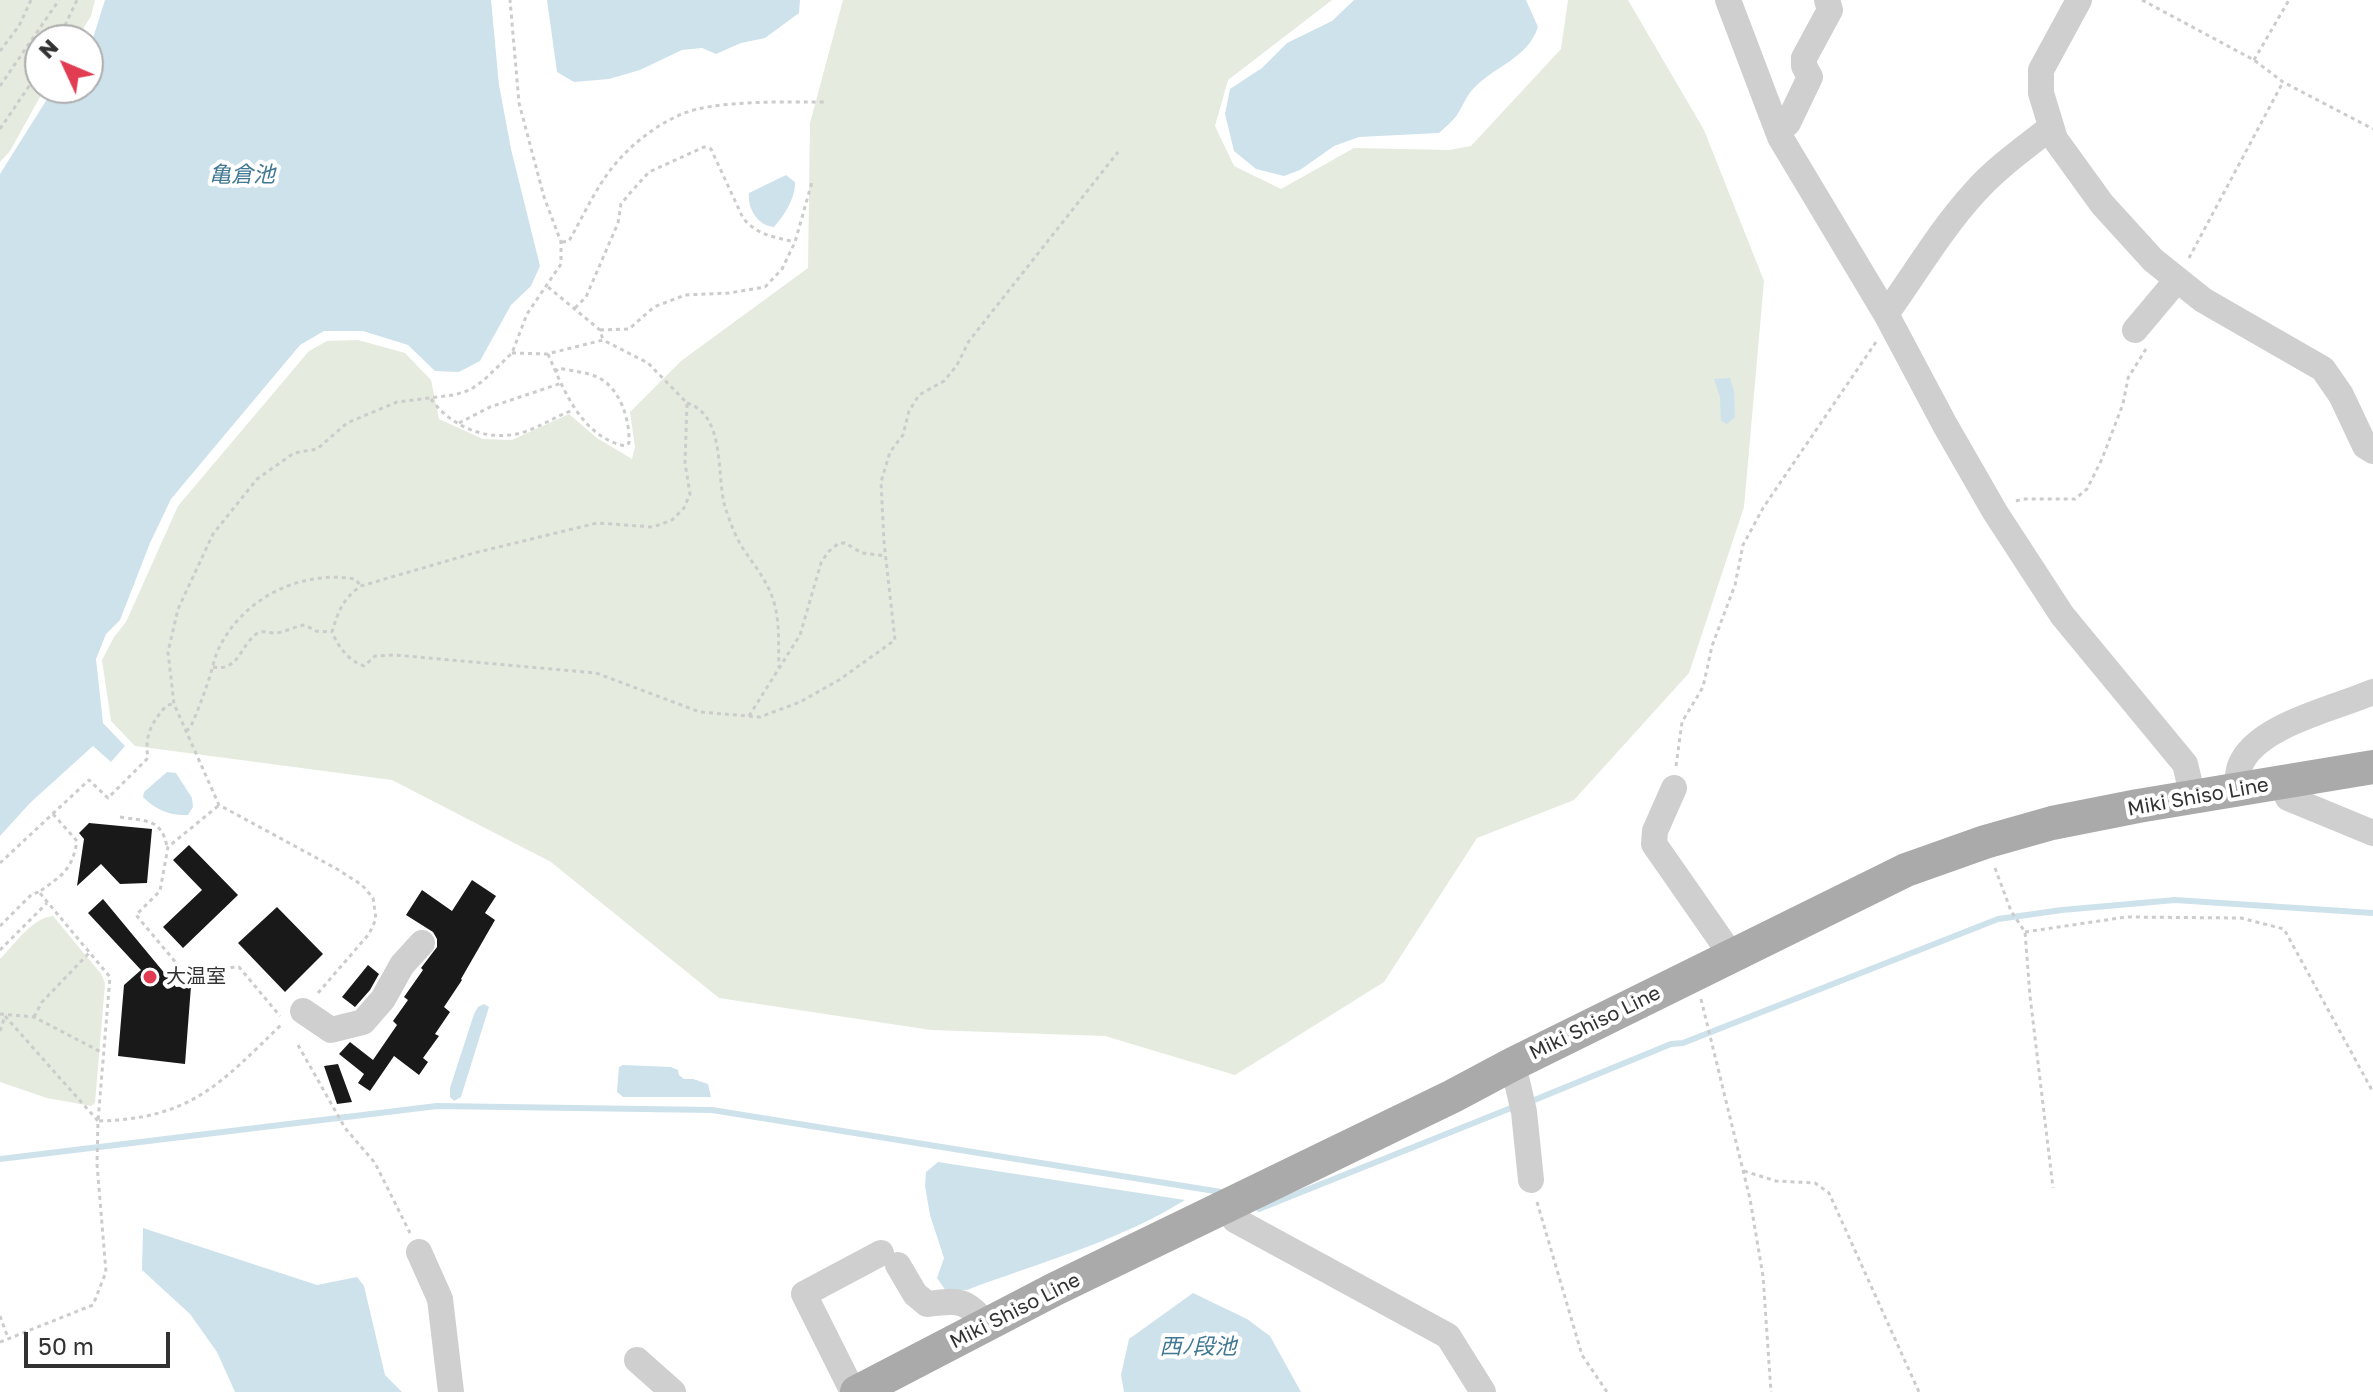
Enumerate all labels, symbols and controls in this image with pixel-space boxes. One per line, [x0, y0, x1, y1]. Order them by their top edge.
north arrow [24, 24, 104, 104]
text: N [32, 33, 63, 64]
water label: 亀倉池 [209, 162, 275, 188]
street label: Miki Shiso Line [2126, 773, 2270, 821]
place label: 大温室 [166, 965, 226, 989]
marker: 大温室 [141, 968, 159, 986]
street label: Miki Shiso Line [1526, 981, 1664, 1065]
street label: Miki Shiso Line [946, 1268, 1084, 1354]
scale bar [28, 1316, 174, 1366]
text: 50 m [38, 1331, 94, 1360]
water label: 西ﾉ段池 [1160, 1334, 1236, 1360]

